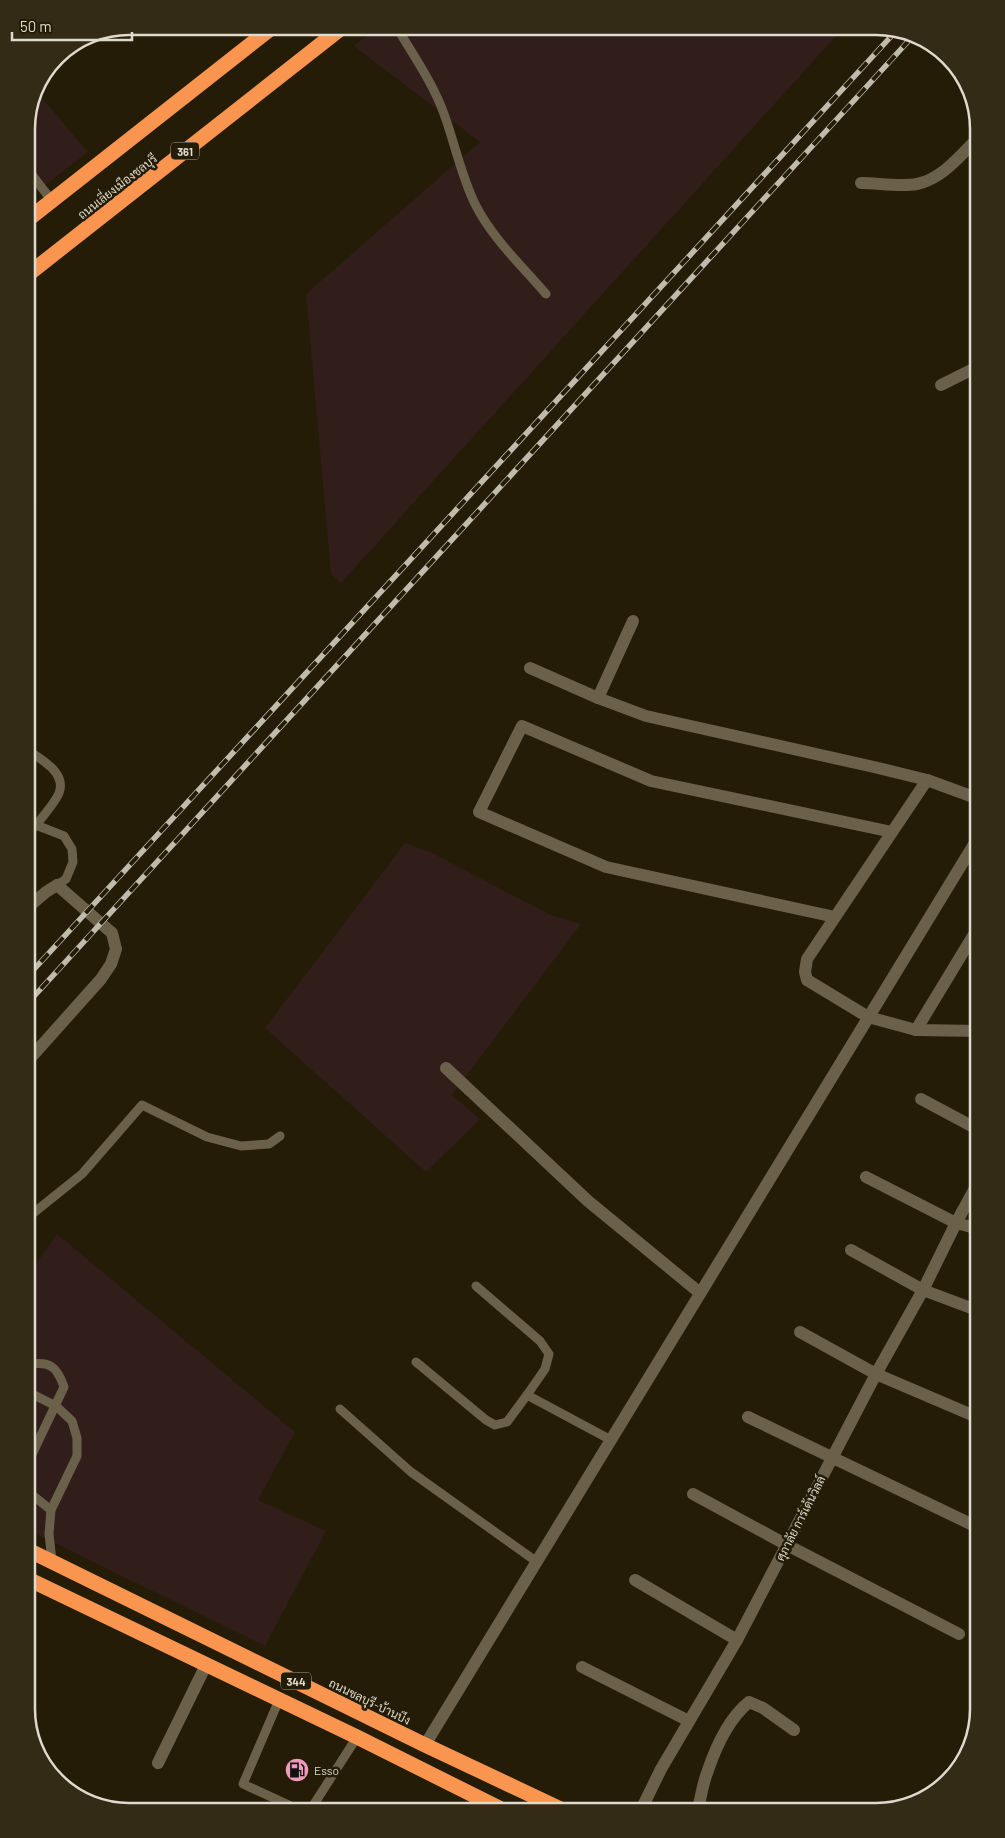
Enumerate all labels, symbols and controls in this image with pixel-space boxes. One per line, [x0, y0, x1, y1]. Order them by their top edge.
scale bar [12, 10, 132, 42]
text: 50 m [20, 17, 52, 35]
road number: 361 [171, 142, 199, 160]
street label: ถนนเลี่ยงเมืองชลบุรี [73, 148, 161, 224]
street label: ศุภาลัย การ์เด้นวิลล์ [772, 1473, 830, 1564]
road number: 344 [281, 1672, 311, 1690]
street label: ถนนชลบุรี-บ้านบึง [326, 1675, 413, 1730]
fuel station icon: Esso [284, 1757, 310, 1783]
place label: Esso [314, 1763, 339, 1777]

